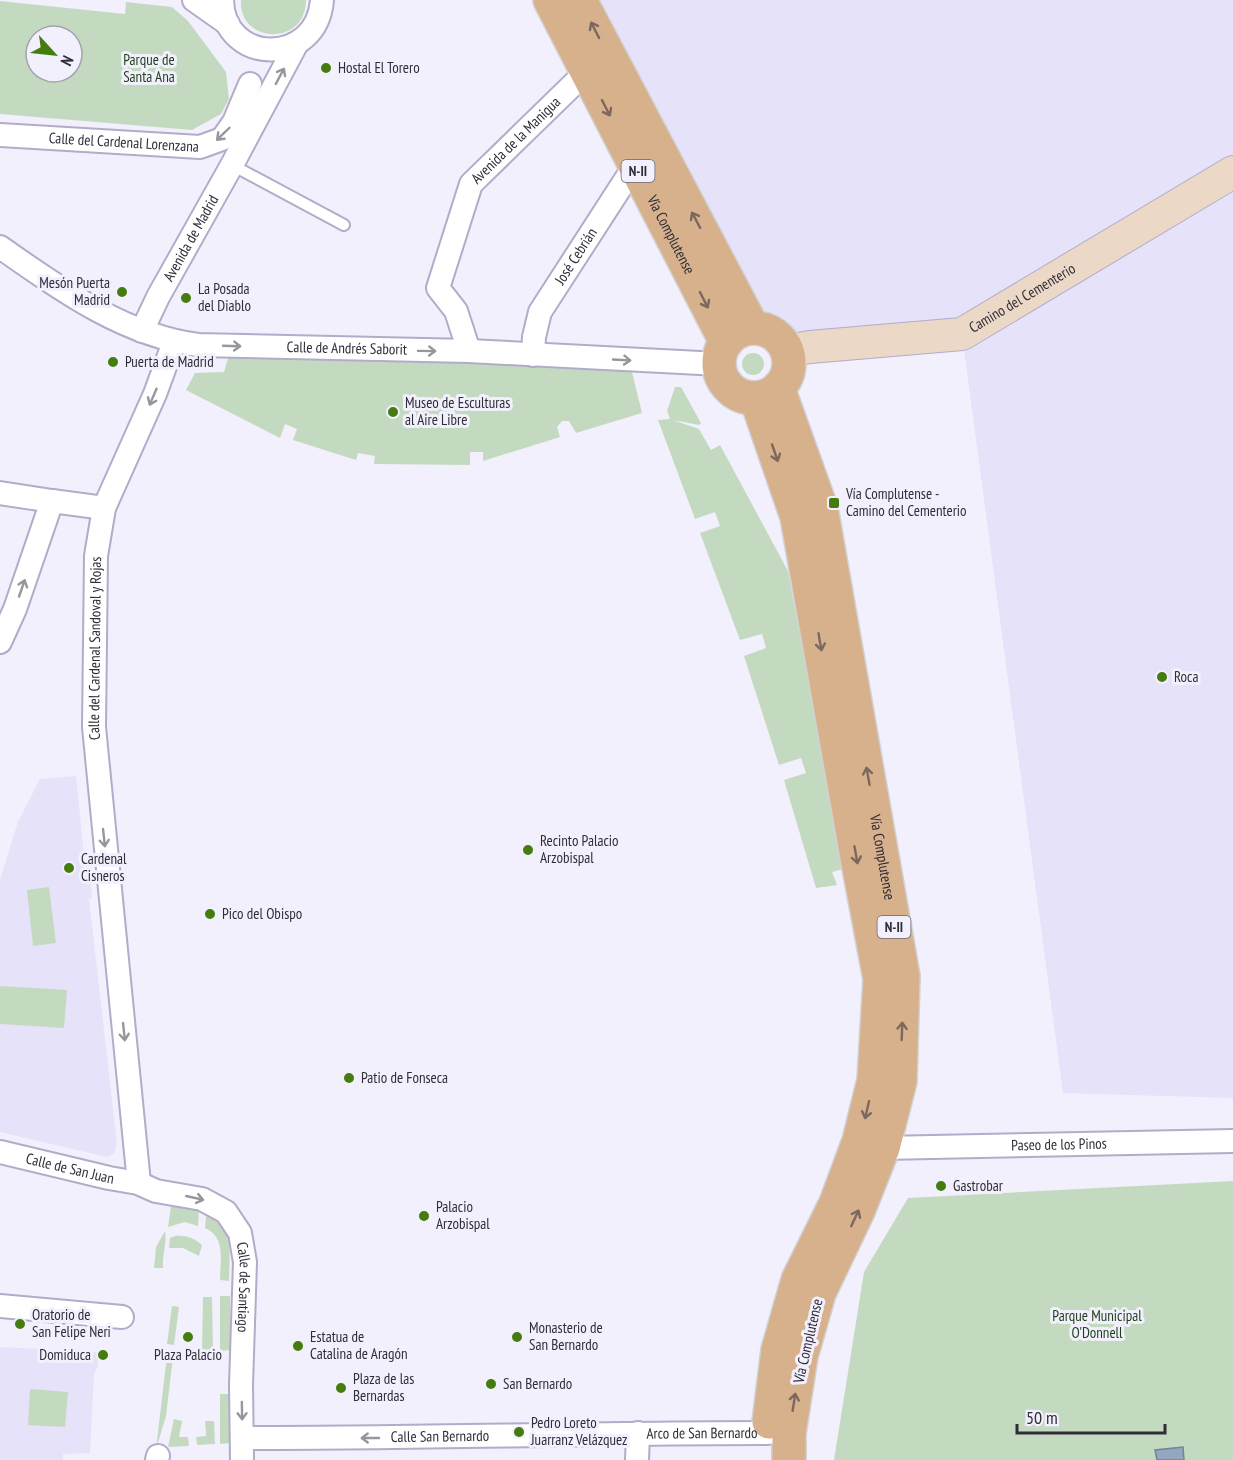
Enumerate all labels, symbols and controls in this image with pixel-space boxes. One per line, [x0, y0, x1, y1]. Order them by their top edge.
one-way arrow [589, 21, 600, 39]
north arrow [24, 24, 84, 84]
park label: Parque de Santa Ana [123, 50, 175, 86]
text: N [56, 52, 78, 69]
place label: Hostal El Torero [338, 58, 420, 77]
marker: Hostal El Torero [319, 61, 333, 75]
one-way arrow [274, 68, 286, 85]
street label: Avenida de la Manigua [467, 92, 564, 188]
one-way arrow [600, 99, 612, 116]
one-way arrow [215, 127, 230, 141]
street label: Calle del Cardenal Lorenzana [48, 128, 199, 156]
road number: N-II [622, 160, 654, 182]
street label: Avenida de Madrid [159, 191, 222, 284]
street label: Vía Complutense [643, 191, 699, 277]
one-way arrow [690, 212, 701, 230]
street label: José Cebrián [550, 224, 601, 289]
street label: Camino del Cementerio [965, 258, 1079, 337]
place label: Mesón Puerta Madrid [39, 273, 110, 309]
place label: La Posada del Diablo [198, 279, 251, 315]
marker: Mesón Puerta Madrid [115, 285, 129, 299]
marker: La Posada del Diablo [179, 291, 193, 305]
one-way arrow [699, 291, 711, 309]
street label: Calle de Andrés Saborit [286, 337, 407, 359]
one-way arrow [222, 341, 242, 352]
one-way arrow [417, 345, 437, 357]
place label: Puerta de Madrid [125, 352, 214, 371]
one-way arrow [612, 354, 632, 365]
marker: Puerta de Madrid [106, 355, 120, 369]
one-way arrow [147, 387, 158, 405]
place label: Museo de Esculturas al Aire Libre [405, 393, 510, 429]
marker: Museo de Esculturas al Aire Libre [386, 405, 400, 419]
one-way arrow [771, 443, 782, 462]
place label: Vía Complutense - Camino del Cementerio [845, 484, 967, 520]
marker: Vía Complutense - Camino del Cementerio [827, 496, 841, 510]
street label: Calle del Cardenal Sandoval y Rojas [84, 556, 105, 741]
one-way arrow [18, 579, 29, 598]
one-way arrow [815, 632, 826, 652]
place label: Roca [1174, 667, 1198, 686]
marker: Roca [1155, 670, 1169, 684]
one-way arrow [862, 767, 873, 786]
street label: Vía Complutense [866, 812, 899, 901]
one-way arrow [99, 828, 110, 848]
place label: Recinto Palacio Arzobispal [540, 831, 618, 867]
marker: Recinto Palacio Arzobispal [521, 843, 535, 857]
one-way arrow [851, 845, 862, 865]
place label: Cardenal Cisneros [81, 849, 127, 885]
marker: Cardenal Cisneros [62, 861, 76, 875]
place label: Pico del Obispo [222, 904, 302, 923]
marker: Pico del Obispo [203, 907, 217, 921]
road number: N-II [878, 916, 910, 938]
one-way arrow [896, 1021, 907, 1041]
one-way arrow [119, 1022, 130, 1042]
place label: Patio de Fonseca [361, 1068, 448, 1087]
marker: Patio de Fonseca [342, 1071, 356, 1085]
one-way arrow [860, 1100, 872, 1119]
street label: Paseo de los Pinos [1011, 1134, 1107, 1154]
street label: Calle de San Juan [24, 1149, 116, 1188]
place label: Gastrobar [953, 1176, 1004, 1195]
marker: Gastrobar [934, 1179, 948, 1193]
one-way arrow [185, 1193, 204, 1205]
place label: Palacio Arzobispal [436, 1197, 490, 1233]
marker: Palacio Arzobispal [417, 1209, 431, 1223]
one-way arrow [849, 1209, 861, 1227]
street label: Calle de Santiago [233, 1241, 255, 1333]
street label: Vía Complutense [788, 1297, 826, 1386]
place label: Oratorio de San Felipe Neri [32, 1305, 111, 1341]
park label: Parque Municipal O'Donnell [1052, 1306, 1142, 1342]
marker: Oratorio de San Felipe Neri [13, 1317, 27, 1331]
place label: Monasterio de San Bernardo [529, 1318, 603, 1354]
place label: Estatua de Catalina de Aragón [310, 1327, 408, 1363]
marker: Plaza Palacio [181, 1330, 195, 1344]
marker: Monasterio de San Bernardo [510, 1330, 524, 1344]
marker: Estatua de Catalina de Aragón [291, 1339, 305, 1353]
place label: Domiduca [39, 1345, 91, 1364]
place label: Plaza Palacio [154, 1345, 222, 1364]
marker: Domiduca [96, 1348, 110, 1362]
place label: Plaza de las Bernardas [353, 1369, 414, 1405]
place label: San Bernardo [503, 1374, 572, 1393]
marker: San Bernardo [484, 1377, 498, 1391]
marker: Plaza de las Bernardas [334, 1381, 348, 1395]
one-way arrow [789, 1392, 800, 1412]
scale bar [1017, 1397, 1166, 1435]
one-way arrow [236, 1401, 248, 1421]
text: 50 m [1026, 1406, 1058, 1429]
place label: Pedro Loreto Juarranz Velázquez [530, 1413, 627, 1449]
street label: Arco de San Bernardo [646, 1423, 758, 1443]
marker: Pedro Loreto Juarranz Velázquez [512, 1425, 526, 1439]
street label: Calle San Bernardo [391, 1426, 489, 1446]
one-way arrow [360, 1432, 380, 1444]

